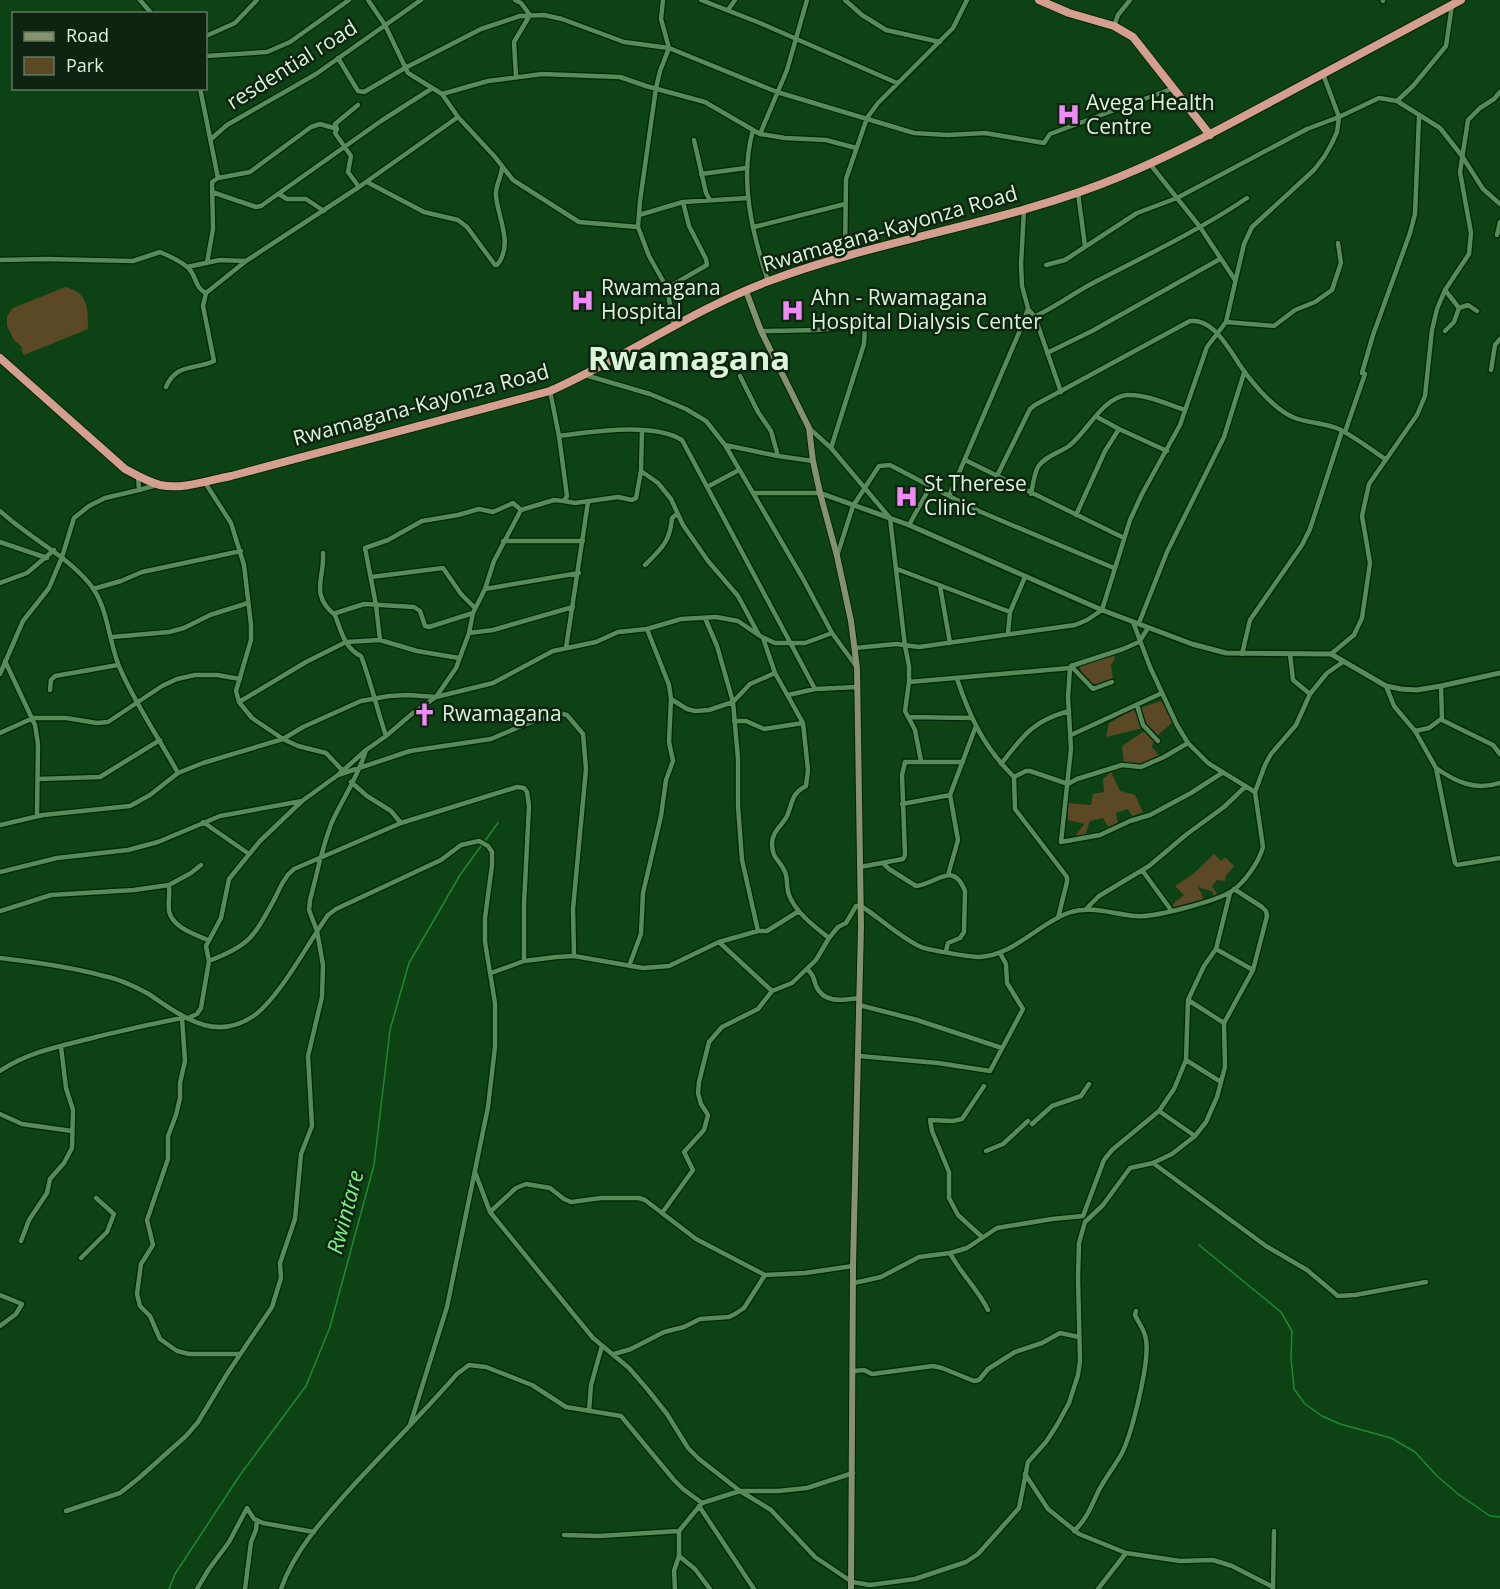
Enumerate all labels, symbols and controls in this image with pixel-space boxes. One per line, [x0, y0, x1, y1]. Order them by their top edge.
legend [12, 12, 207, 90]
street label: resdential road [221, 13, 362, 115]
text: Road [66, 23, 109, 47]
text: Park [66, 53, 104, 77]
place label: Avega Health Centre [1086, 88, 1215, 140]
hospital icon: Avega Health Centre [1055, 102, 1081, 128]
street label: Rwamagana-Kayonza Road [759, 178, 1020, 278]
place label: Rwamagana Hospital [601, 273, 721, 325]
place label: Ahn - Rwamagana Hospital Dialysis Center [811, 283, 1042, 335]
hospital icon: Rwamagana Hospital [570, 287, 596, 313]
hospital icon: Ahn - Rwamagana Hospital Dialysis Center [780, 297, 806, 323]
district label: Rwamagana [588, 335, 790, 380]
street label: Rwamagana-Kayonza Road [290, 356, 552, 452]
place label: St Therese Clinic [924, 469, 1027, 521]
hospital icon: St Therese Clinic [893, 483, 919, 509]
place label: Rwamagana [442, 699, 562, 727]
church icon: Rwamagana [411, 701, 437, 727]
water label: Rwintare [318, 1166, 370, 1257]

